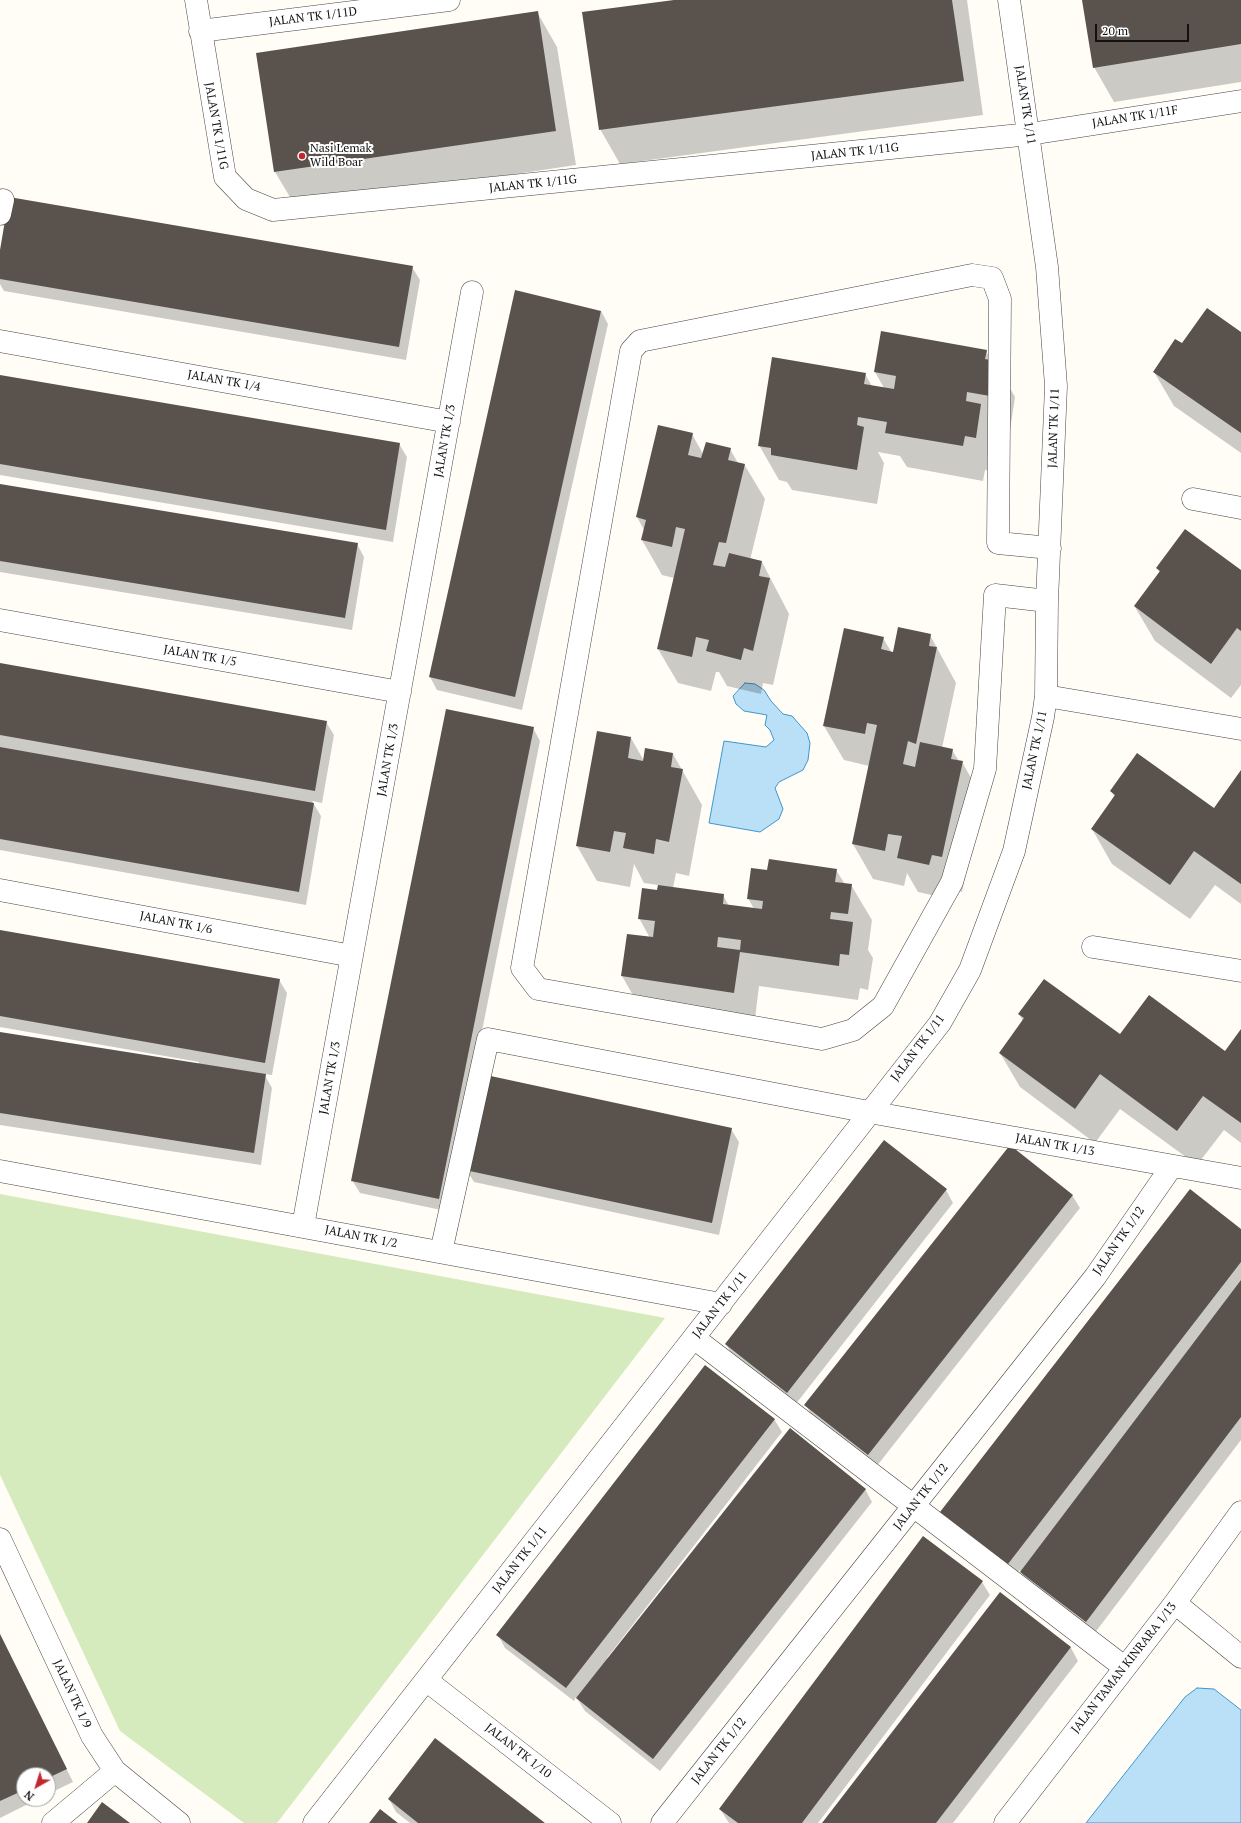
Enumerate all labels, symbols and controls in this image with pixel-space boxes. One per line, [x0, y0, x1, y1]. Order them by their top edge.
street label: JALAN TK 1/11D [268, 4, 358, 30]
scale bar [1097, 16, 1191, 42]
text: 20 m [1102, 23, 1128, 38]
street label: JALAN TK 1/11 [1012, 64, 1038, 146]
street label: JALAN TK 1/11G [201, 81, 231, 171]
street label: JALAN TK 1/11F [1091, 103, 1179, 131]
street label: JALAN TK 1/11G [810, 140, 900, 164]
place label: Nasi Lemak Wild Boar [310, 142, 372, 170]
marker: Nasi Lemak Wild Boar [297, 151, 307, 161]
street label: JALAN TK 1/11G [488, 172, 578, 196]
street label: JALAN TK 1/4 [186, 368, 262, 394]
street label: JALAN TK 1/11 [1045, 388, 1063, 468]
street label: JALAN TK 1/3 [432, 403, 458, 479]
street label: JALAN TK 1/5 [162, 643, 238, 669]
street label: JALAN TK 1/11 [1020, 709, 1050, 791]
street label: JALAN TK 1/3 [375, 722, 401, 798]
street label: JALAN TK 1/6 [138, 909, 214, 937]
street label: JALAN TK 1/11 [888, 1012, 948, 1084]
street label: JALAN TK 1/3 [317, 1040, 343, 1116]
street label: JALAN TK 1/13 [1014, 1131, 1096, 1159]
street label: JALAN TK 1/12 [1090, 1204, 1148, 1278]
street label: JALAN TK 1/2 [323, 1223, 399, 1251]
street label: JALAN TK 1/11 [690, 1269, 750, 1341]
street label: JALAN TK 1/12 [891, 1461, 951, 1533]
street label: JALAN TK 1/11 [490, 1524, 550, 1596]
street label: JALAN TAMAN KINRARA 1/13 [1068, 1600, 1180, 1736]
street label: JALAN TK 1/9 [50, 1658, 94, 1730]
street label: JALAN TK 1/12 [689, 1715, 749, 1787]
street label: JALAN TK 1/10 [482, 1721, 554, 1781]
north arrow [16, 1767, 56, 1807]
text: N [21, 1787, 37, 1804]

